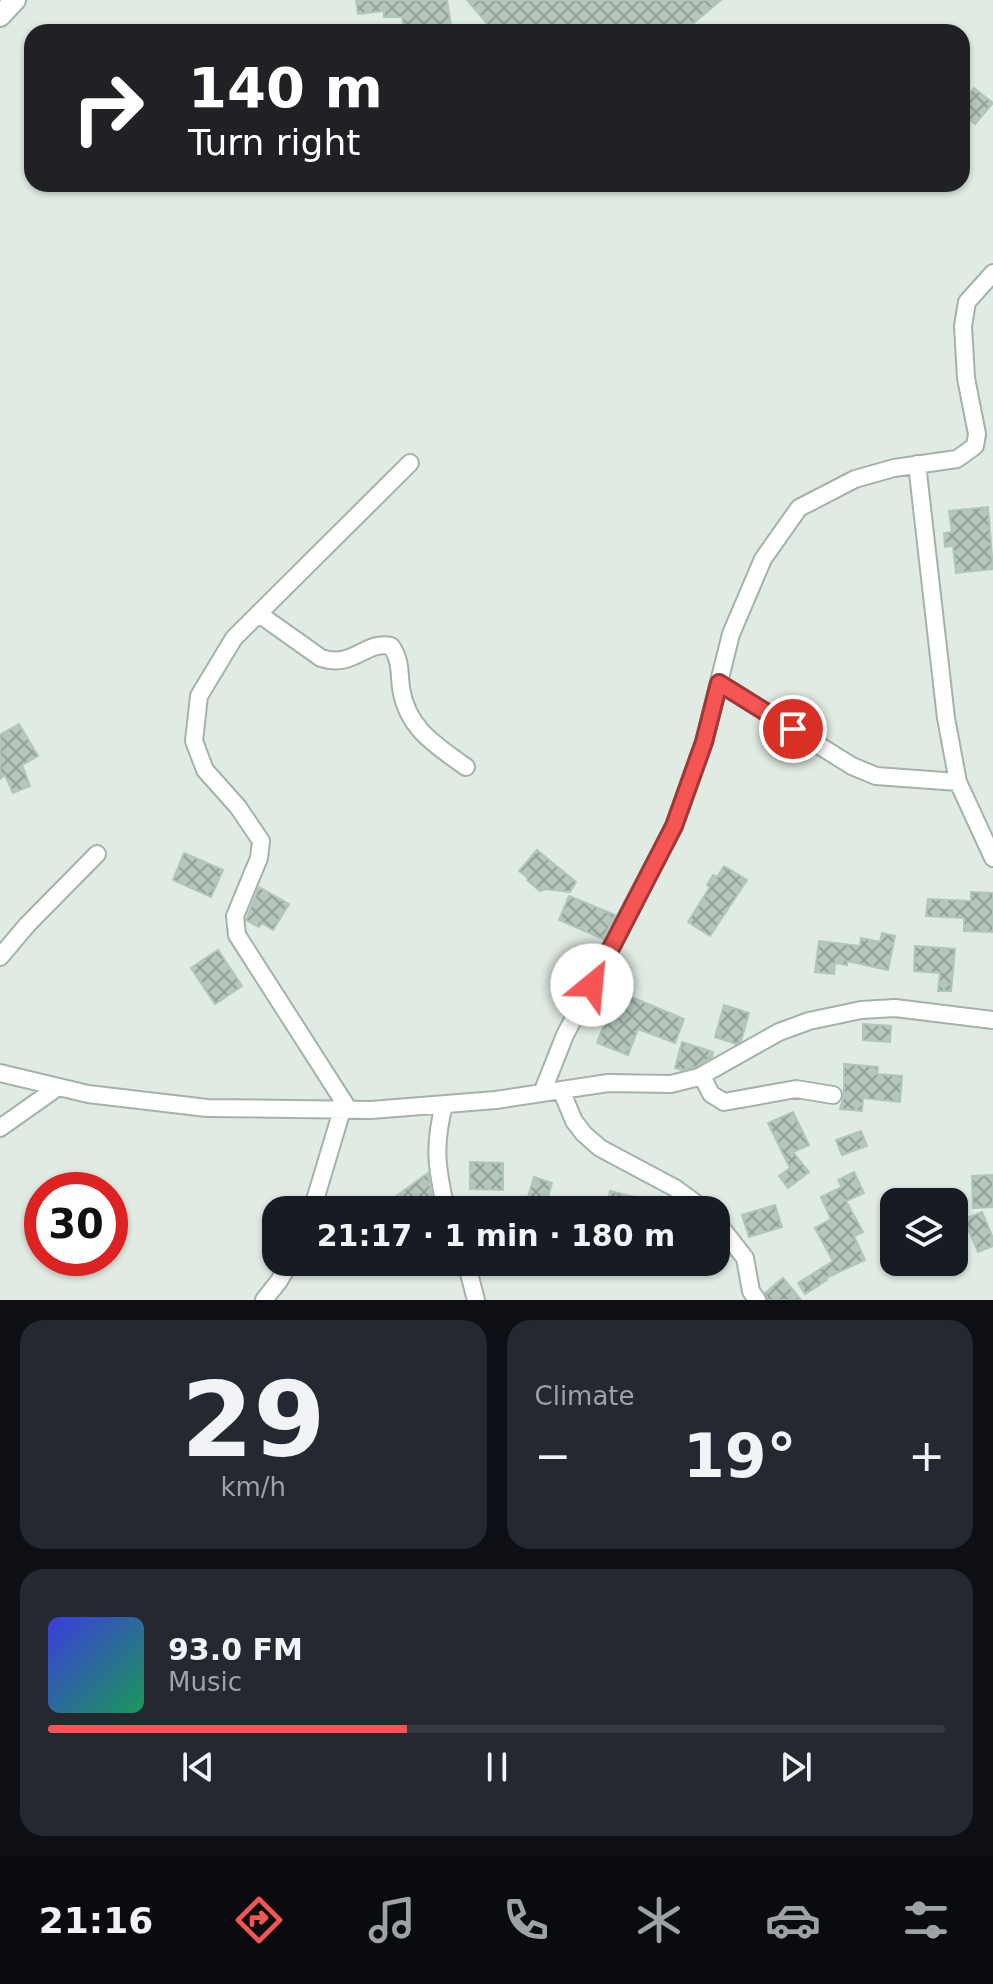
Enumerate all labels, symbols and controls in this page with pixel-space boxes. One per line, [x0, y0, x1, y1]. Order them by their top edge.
text: 140 m [188, 55, 383, 120]
icon: right [56, 56, 160, 160]
text: Turn right [188, 122, 360, 163]
pin [759, 695, 827, 763]
icon: arrive [771, 707, 815, 751]
position arrow [550, 943, 634, 1027]
speed limit sign: 30 [24, 1172, 128, 1276]
map controls [880, 1188, 968, 1276]
button: layers [880, 1188, 968, 1276]
text: 21:17 · 1 min · 180 m [317, 1218, 675, 1253]
text: 29 [181, 1359, 326, 1481]
text: Climate [535, 1381, 635, 1411]
text: 19° [683, 1421, 797, 1491]
text: − [535, 1430, 571, 1481]
text: + [908, 1430, 945, 1481]
text: km/h [220, 1472, 286, 1502]
text: 93.0 FM [168, 1632, 303, 1667]
text: Music [168, 1667, 242, 1697]
icon: previous [176, 1745, 220, 1789]
icon: pause [475, 1745, 519, 1789]
icon: next [774, 1745, 818, 1789]
icon: directions [231, 1892, 287, 1948]
icon: music [364, 1892, 420, 1948]
icon: phone [498, 1892, 554, 1948]
icon: climate [631, 1892, 687, 1948]
icon: car [765, 1892, 821, 1948]
icon: filters [898, 1892, 954, 1948]
text: 21:16 [39, 1900, 153, 1941]

